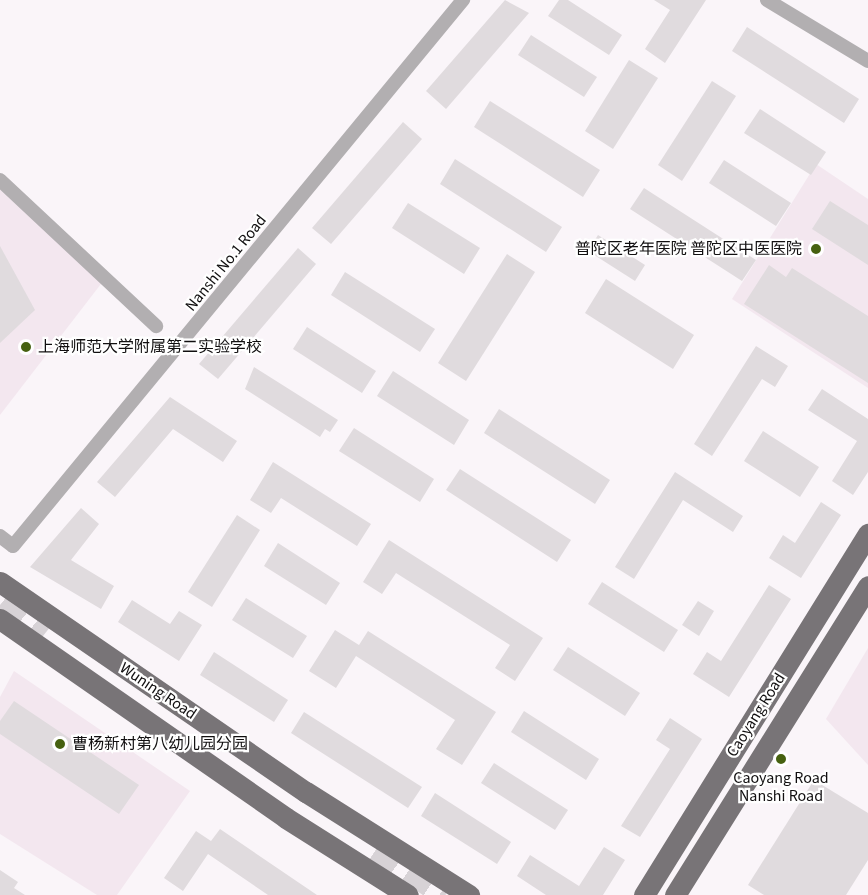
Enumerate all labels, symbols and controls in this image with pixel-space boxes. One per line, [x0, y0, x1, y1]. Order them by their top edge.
street label: Nanshi No.1 Road [181, 211, 271, 315]
place label: 普陀区老年医院 普陀区中医医院 [575, 239, 802, 259]
marker: 普陀区老年医院 普陀区中医医院 [807, 240, 825, 258]
place label: 上海师范大学附属第二实验学校 [38, 337, 262, 357]
marker: 上海师范大学附属第二实验学校 [19, 340, 33, 354]
street label: Wuning Road [116, 658, 200, 724]
street label: Caoyang Road [723, 669, 789, 761]
place label: 曹杨新村第八幼儿园分园 [72, 734, 248, 754]
marker: 曹杨新村第八幼儿园分园 [53, 737, 67, 751]
marker: Caoyang Road Nanshi Road [774, 752, 788, 766]
place label: Caoyang Road Nanshi Road [733, 768, 829, 806]

